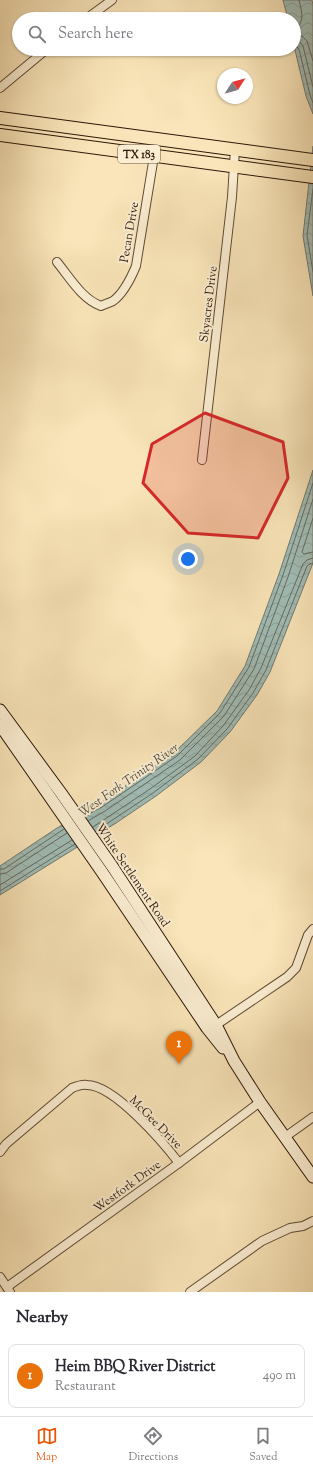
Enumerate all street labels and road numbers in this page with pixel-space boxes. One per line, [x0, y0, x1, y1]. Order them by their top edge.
road number: TX 183 [118, 145, 160, 163]
street label: Pecan Drive [116, 200, 144, 264]
street label: Skyacres Drive [195, 265, 223, 343]
street label: White Settlement Road [91, 820, 174, 931]
street label: McGee Drive [125, 1092, 186, 1154]
street label: Westfork Drive [90, 1156, 165, 1217]

